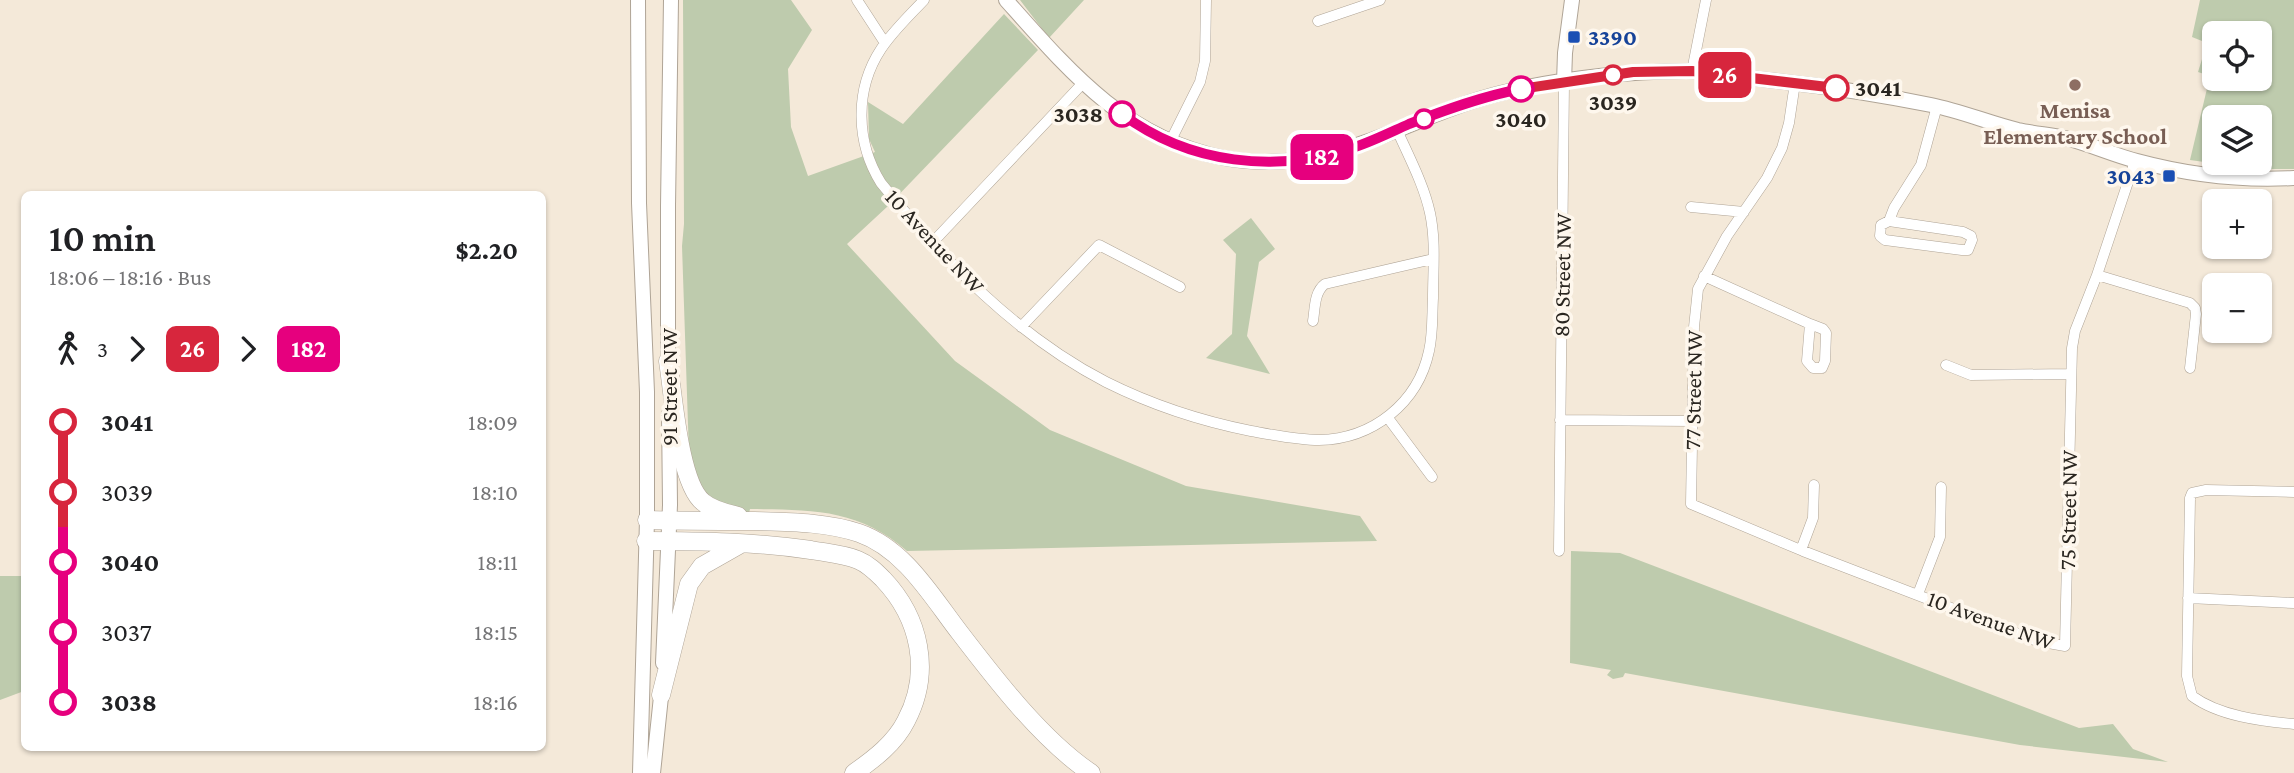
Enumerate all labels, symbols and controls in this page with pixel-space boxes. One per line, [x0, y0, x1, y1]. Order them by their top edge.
map controls [2202, 21, 2272, 343]
button: locate [2202, 21, 2272, 91]
place label: 3390 [1588, 24, 1637, 50]
marker: 3390 [1566, 29, 1582, 45]
line badge: 26 [1694, 52, 1756, 98]
text: 26 [1712, 61, 1738, 88]
marker: 3039 [1603, 65, 1623, 85]
marker: 3041 [1823, 75, 1849, 101]
place label: 3041 [1855, 75, 1902, 101]
marker: 3040 [1508, 76, 1534, 102]
marker: Menisa Elementary School [2067, 77, 2083, 93]
place label: 3039 [1589, 89, 1637, 115]
place label: Menisa Elementary School [1983, 97, 2167, 149]
place label: 3038 [1054, 101, 1103, 127]
marker: 3038 [1109, 101, 1135, 127]
button: layers [2202, 105, 2272, 175]
place label: 3040 [1495, 106, 1547, 132]
unlabelled marker [1414, 109, 1434, 129]
line badge: 182 [1282, 134, 1362, 180]
text: 182 [1304, 143, 1340, 170]
place label: 3043 [2106, 163, 2155, 189]
marker: 3043 [2161, 168, 2177, 184]
street label: 10 Avenue NW [880, 183, 991, 299]
button: + [2202, 189, 2272, 259]
street label: 80 Street NW [1548, 212, 1576, 337]
text: 10 min [49, 217, 156, 259]
text: $2.20 [455, 236, 518, 265]
text: 18:06 – 18:16 · Bus [49, 264, 211, 290]
button: − [2202, 273, 2272, 343]
street label: 91 Street NW [656, 327, 682, 446]
street label: 77 Street NW [1679, 329, 1707, 450]
icon: walk [49, 330, 87, 368]
icon: forward [118, 330, 156, 368]
icon: forward [229, 330, 267, 368]
text: 26 [180, 335, 205, 362]
text: 182 [291, 335, 326, 362]
text: 3 [97, 336, 108, 362]
text: 3041 [101, 408, 153, 437]
text: 18:09 [468, 409, 518, 435]
street label: 75 Street NW [2054, 449, 2082, 570]
text: 3039 [101, 478, 153, 507]
text: 18:10 [472, 479, 518, 505]
text: 3040 [101, 548, 159, 577]
text: 18:11 [477, 549, 518, 575]
street label: 10 Avenue NW [1924, 585, 2059, 655]
text: 3037 [101, 618, 152, 647]
text: 18:15 [474, 619, 518, 645]
text: 3038 [101, 688, 157, 717]
text: 18:16 [473, 689, 518, 715]

